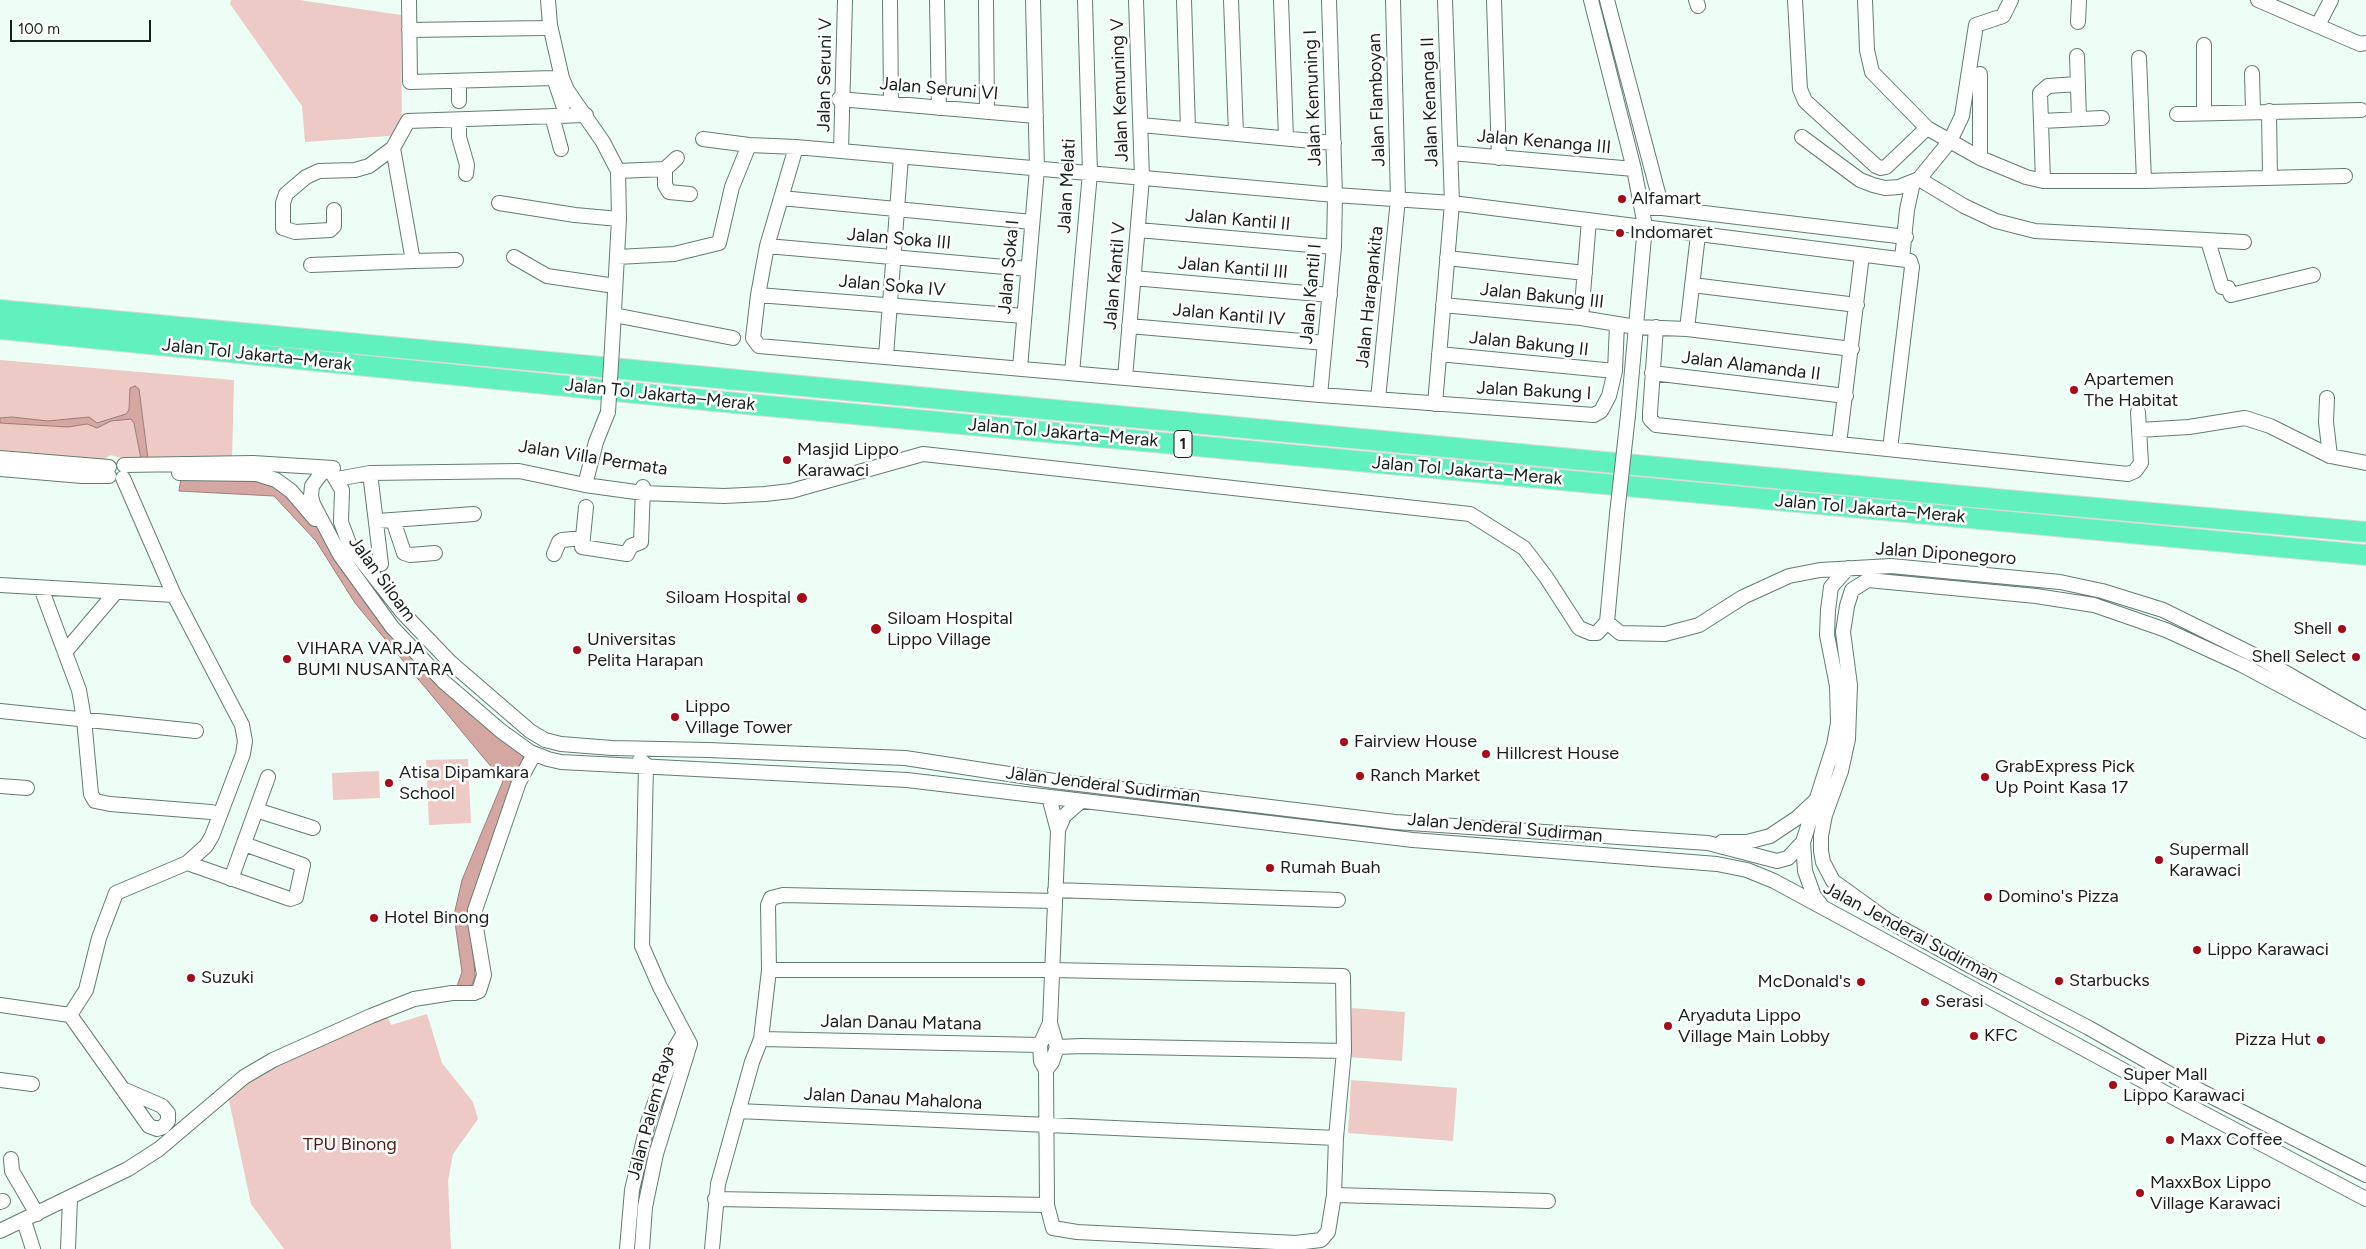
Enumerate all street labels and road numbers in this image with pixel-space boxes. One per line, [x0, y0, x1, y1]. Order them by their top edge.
street label: Jalan Seruni V [813, 18, 837, 132]
street label: Jalan Kemuning V [1107, 18, 1133, 162]
street label: Jalan Kemuning I [1300, 30, 1326, 166]
street label: Jalan Flamboyan [1364, 33, 1390, 167]
street label: Jalan Kenanga II [1417, 37, 1443, 167]
street label: Jalan Seruni VI [879, 73, 999, 105]
street label: Jalan Kenanga III [1476, 125, 1612, 159]
street label: Jalan Melati [1054, 138, 1080, 234]
street label: Jalan Kantil II [1185, 205, 1291, 235]
street label: Jalan Soka I [994, 219, 1024, 315]
street label: Jalan Kantil V [1100, 221, 1130, 331]
street label: Jalan Soka III [846, 224, 952, 254]
street label: Jalan Harapankita [1352, 225, 1388, 369]
street label: Jalan Kantil I [1296, 243, 1326, 345]
street label: Jalan Kantil III [1177, 252, 1289, 284]
street label: Jalan Soka IV [838, 271, 946, 301]
street label: Jalan Bakung III [1479, 279, 1605, 313]
street label: Jalan Kantil IV [1172, 299, 1286, 331]
street label: Jalan Bakung II [1468, 327, 1590, 361]
street label: Jalan Tol Jakarta–Merak [161, 334, 353, 376]
street label: Jalan Alamanda II [1680, 347, 1822, 385]
street label: Jalan Tol Jakarta–Merak [564, 374, 756, 416]
street label: Jalan Bakung I [1476, 377, 1592, 405]
street label: Jalan Tol Jakarta–Merak [967, 414, 1159, 452]
road number: 1 [1174, 430, 1192, 458]
street label: Jalan Villa Permata [517, 436, 669, 480]
street label: Jalan Tol Jakarta–Merak [1371, 452, 1563, 490]
street label: Jalan Tol Jakarta–Merak [1774, 490, 1966, 528]
street label: Jalan Siloam [344, 532, 420, 626]
street label: Jalan Diponegoro [1875, 538, 2017, 570]
street label: Jalan Jenderal Sudirman [1005, 762, 1201, 808]
street label: Jalan Jenderal Sudirman [1407, 809, 1603, 847]
street label: Jalan Jenderal Sudirman [1820, 878, 2002, 988]
street label: Jalan Danau Matana [820, 1011, 982, 1035]
street label: Jalan Palem Raya [623, 1044, 679, 1182]
street label: Jalan Danau Mahalona [803, 1084, 983, 1114]

